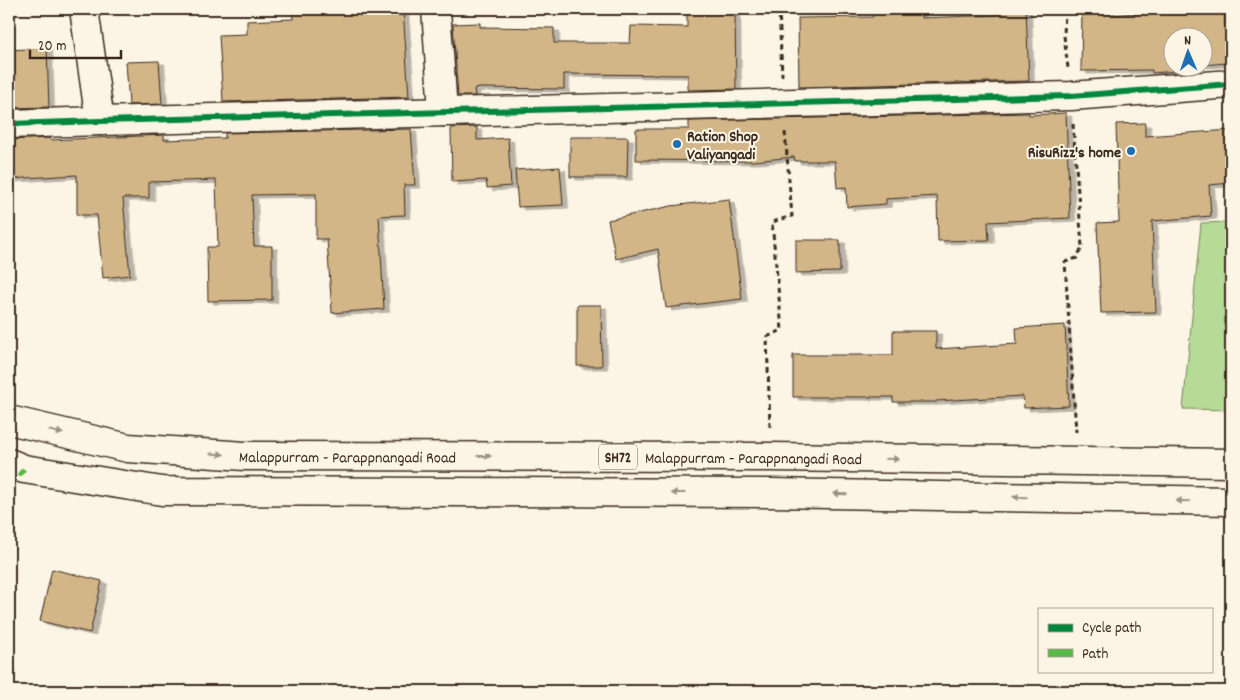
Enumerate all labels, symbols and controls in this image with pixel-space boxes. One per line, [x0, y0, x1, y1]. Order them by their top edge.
scale bar [30, 28, 121, 60]
north arrow [1162, 28, 1212, 78]
text: N [1184, 31, 1192, 51]
text: 20 m [38, 36, 66, 58]
place label: Ration Shop Valiyangadi [687, 126, 758, 167]
marker: Ration Shop Valiyangadi [671, 138, 683, 150]
place label: RisuRizz's home [1028, 142, 1121, 165]
marker: RisuRizz's home [1125, 145, 1137, 157]
one-way arrow [48, 428, 64, 436]
road number: SH72 [599, 444, 637, 470]
street label: Malappurram - Parappnangadi Road [238, 447, 456, 470]
street label: Malappurram - Parappnangadi Road [645, 448, 862, 472]
one-way arrow [209, 450, 225, 458]
one-way arrow [476, 452, 492, 460]
one-way arrow [884, 455, 900, 463]
one-way arrow [669, 489, 685, 497]
one-way arrow [832, 490, 848, 498]
one-way arrow [1012, 493, 1028, 501]
one-way arrow [1174, 496, 1190, 504]
legend [1038, 608, 1212, 672]
text: Cycle path [1082, 618, 1142, 640]
text: Path [1082, 644, 1108, 666]

